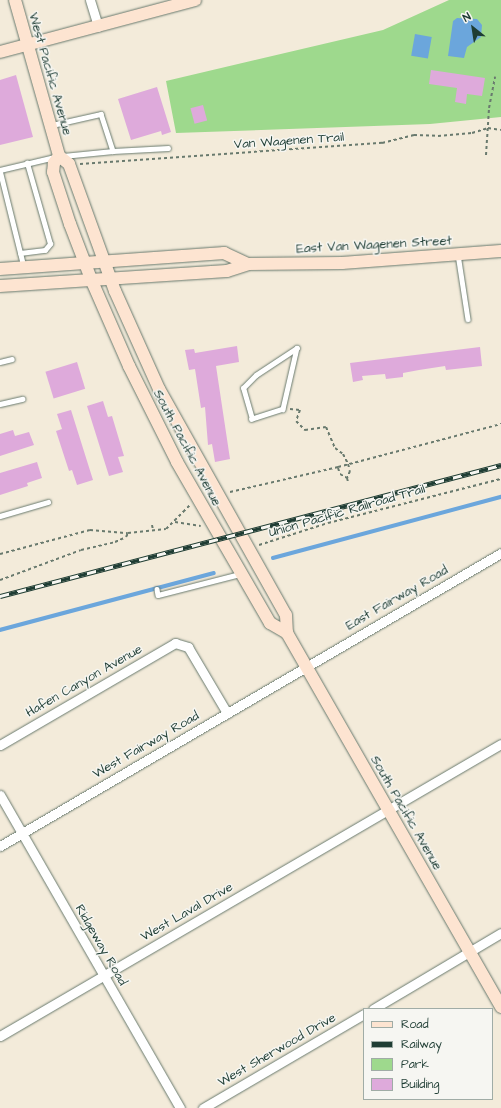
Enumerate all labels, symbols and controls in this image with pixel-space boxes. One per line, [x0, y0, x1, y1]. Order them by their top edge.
north arrow [453, 8, 493, 48]
text: N [460, 9, 473, 25]
street label: West Pacific Avenue [25, 11, 75, 137]
street label: Van Wagenen Trail [233, 129, 345, 153]
street label: East Van Wagenen Street [296, 233, 452, 257]
street label: South Pacific Avenue [150, 387, 224, 509]
street label: Union Pacific Railroad Trail [267, 481, 427, 541]
street label: East Fairway Road [343, 562, 451, 634]
street label: Hafen Canyon Avenue [23, 641, 145, 721]
street label: West Fairway Road [90, 708, 202, 782]
street label: South Pacific Avenue [367, 753, 445, 873]
street label: West Laval Drive [138, 879, 236, 945]
street label: Ridgeway Road [72, 902, 130, 988]
legend [363, 1008, 493, 1100]
street label: West Sherwood Drive [215, 1010, 339, 1090]
text: Road [401, 1016, 429, 1033]
text: Railway [401, 1036, 442, 1053]
text: Park [401, 1056, 429, 1073]
text: Building [401, 1076, 439, 1093]

